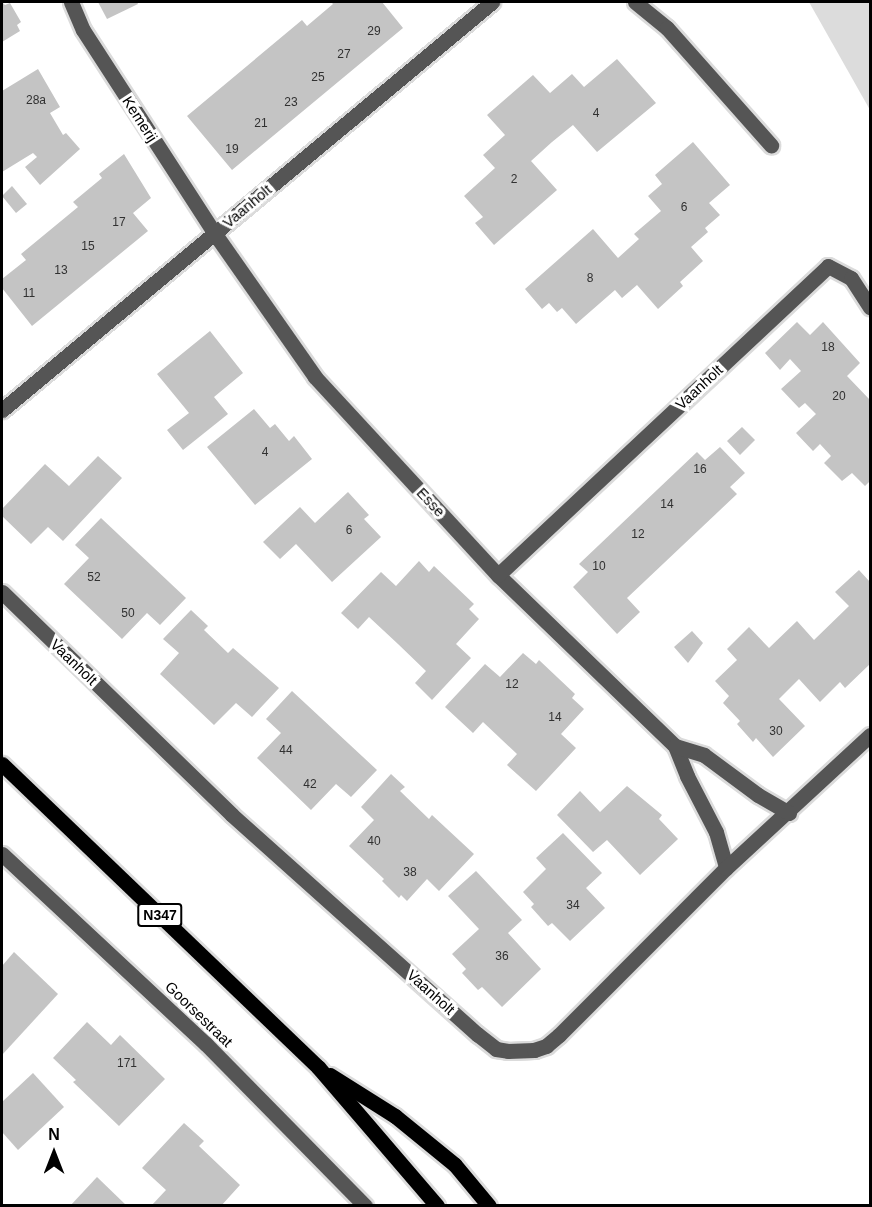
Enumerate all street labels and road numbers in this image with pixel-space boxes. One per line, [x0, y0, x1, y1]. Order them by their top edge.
street label: Kemerij [119, 93, 161, 145]
street label: Vaanholt [219, 180, 275, 232]
street label: Vaanholt [672, 361, 726, 413]
street label: Esse [413, 484, 449, 520]
street label: Vaanholt [47, 635, 101, 689]
road number: N347 [136, 904, 184, 926]
street label: Vaanholt [403, 966, 459, 1018]
street label: Goorsestraat [162, 977, 236, 1051]

